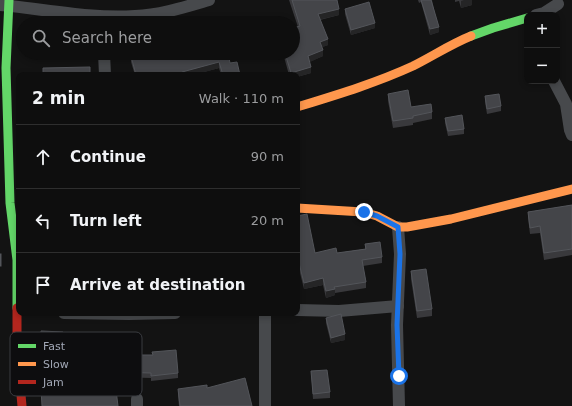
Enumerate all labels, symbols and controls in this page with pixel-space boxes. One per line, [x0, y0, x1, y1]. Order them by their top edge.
map controls [524, 12, 560, 84]
button: + [524, 12, 560, 48]
search box [16, 16, 300, 60]
icon: search [30, 27, 52, 49]
text: Search here [62, 29, 152, 47]
button: − [524, 48, 560, 84]
text: 2 min [32, 88, 85, 108]
text: Walk · 110 m [199, 91, 284, 106]
icon: ahead [32, 146, 54, 168]
text: Continue [70, 148, 146, 166]
text: 90 m [251, 149, 284, 164]
route end [355, 203, 373, 221]
icon: left [32, 210, 54, 232]
text: Turn left [70, 212, 142, 230]
text: 20 m [251, 213, 284, 228]
icon: arrive [32, 274, 54, 296]
text: Arrive at destination [70, 276, 245, 294]
legend [10, 332, 142, 396]
text: Fast [43, 340, 66, 353]
text: Slow [43, 358, 69, 371]
route start [390, 367, 408, 385]
text: Jam [42, 376, 64, 389]

